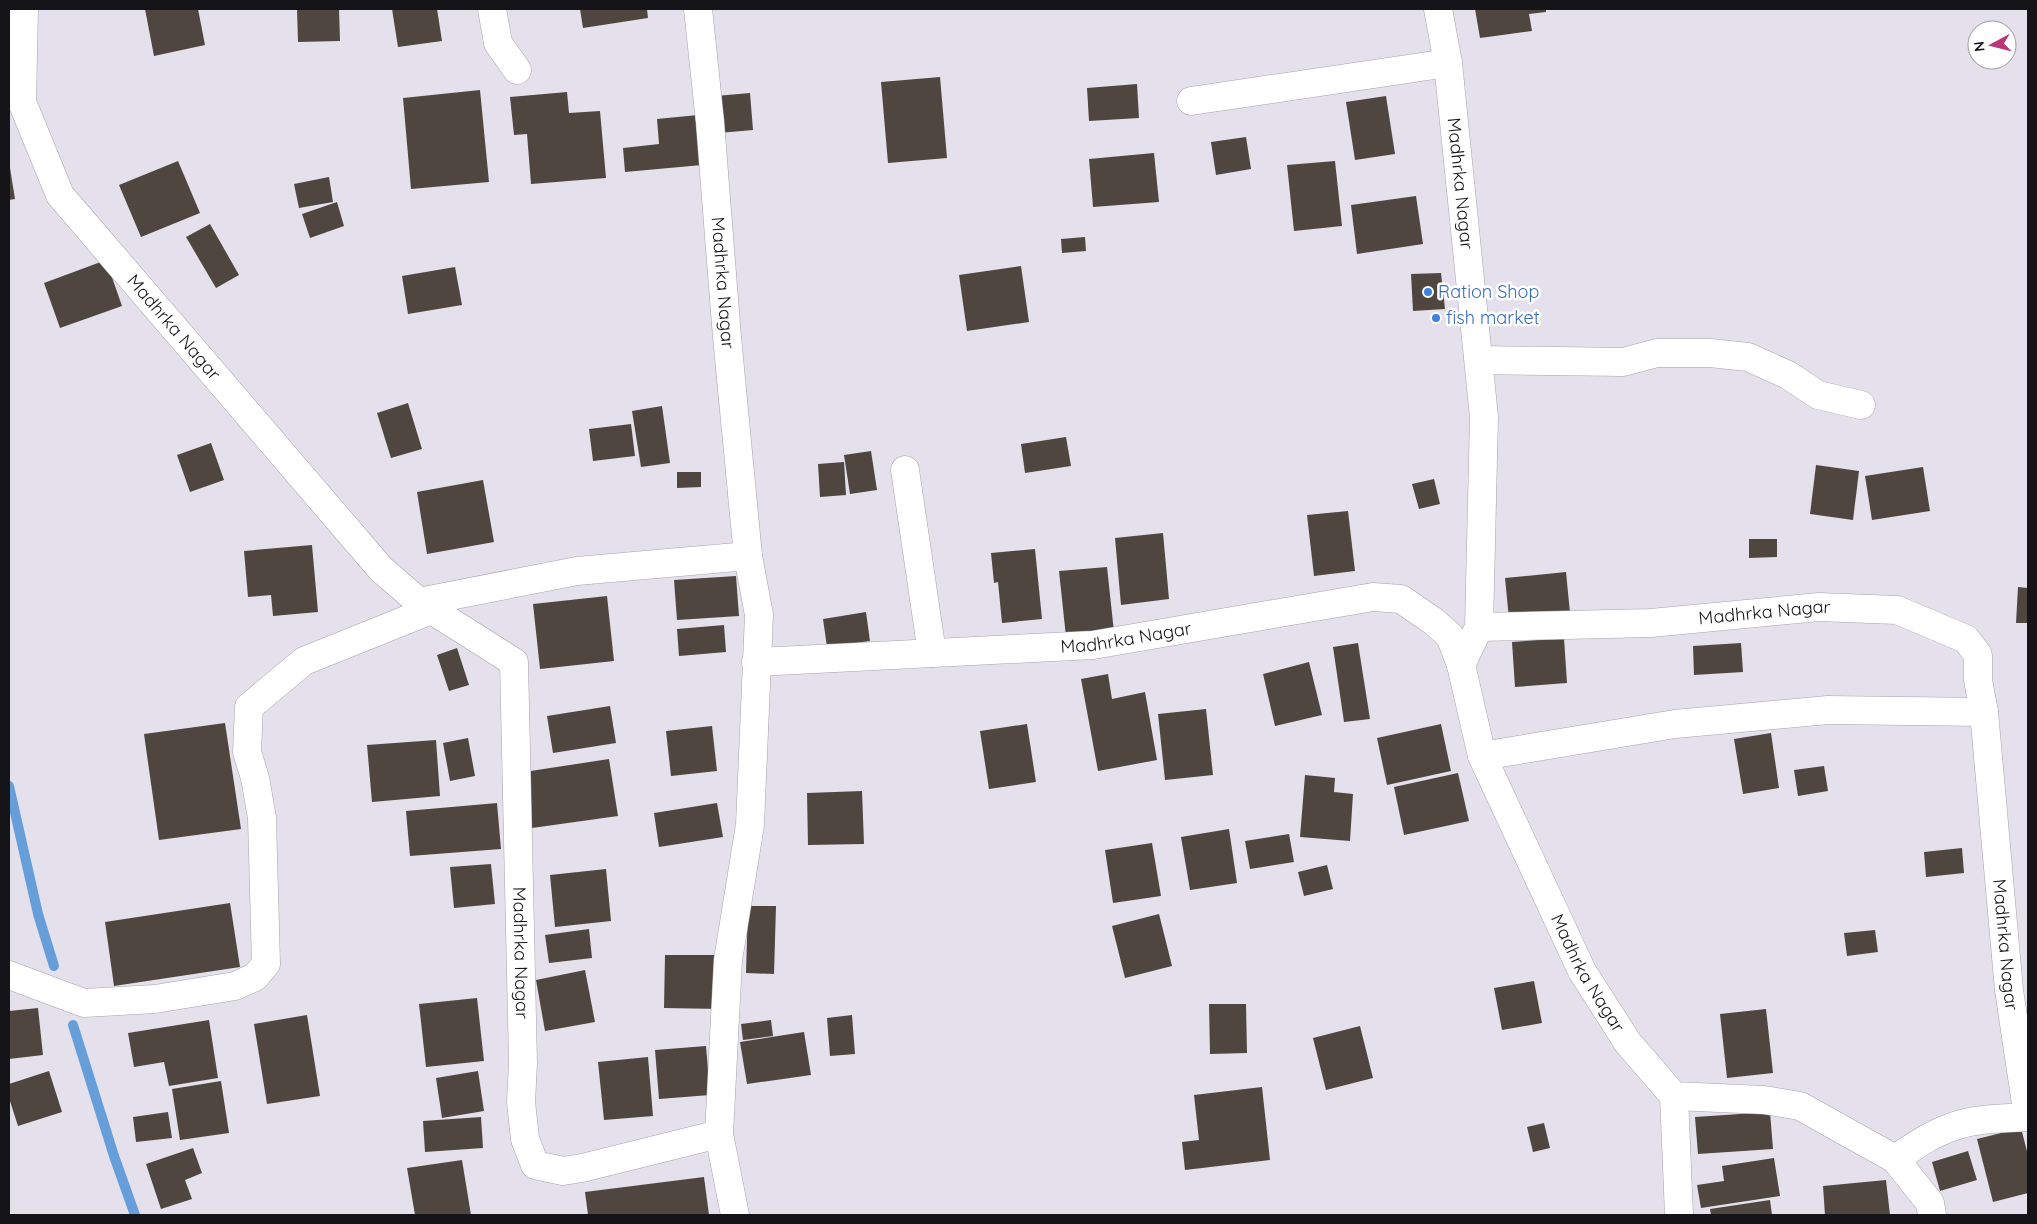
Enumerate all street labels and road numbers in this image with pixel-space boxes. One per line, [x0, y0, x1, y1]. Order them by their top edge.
street label: Madhrka Nagar [1443, 116, 1479, 250]
street label: Madhrka Nagar [707, 216, 740, 350]
street label: Madhrka Nagar [122, 269, 226, 385]
street label: Madhrka Nagar [1697, 595, 1831, 629]
street label: Madhrka Nagar [1060, 616, 1193, 658]
street label: Madhrka Nagar [1988, 878, 2024, 1012]
street label: Madhrka Nagar [508, 886, 534, 1019]
street label: Madhrka Nagar [1546, 910, 1630, 1037]

